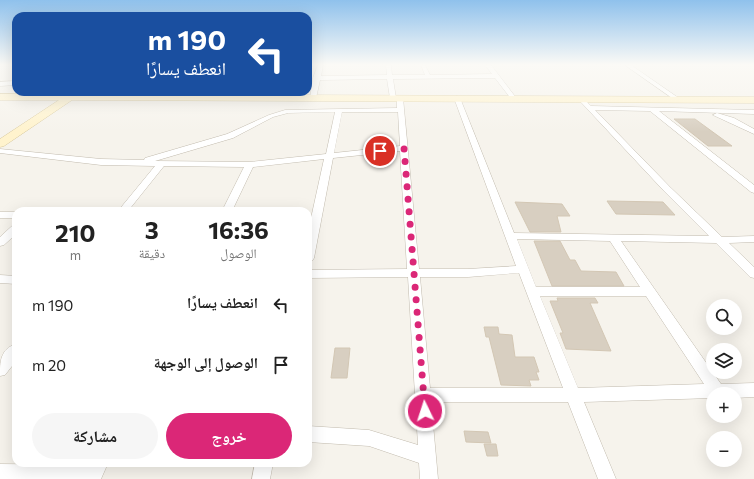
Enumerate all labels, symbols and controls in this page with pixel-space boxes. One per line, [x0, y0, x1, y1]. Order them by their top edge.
text: 190 m [148, 22, 226, 56]
icon: left [240, 28, 292, 80]
text: انعطف يسارًا [146, 57, 226, 79]
pin [363, 134, 397, 168]
icon: arrive [369, 140, 391, 162]
text: 3 [145, 215, 159, 244]
text: 16:36 [208, 215, 269, 244]
text: 210 [55, 218, 96, 247]
text: دقيقة [139, 245, 165, 261]
text: الوصول [221, 245, 257, 261]
text: m [70, 247, 81, 263]
text: انعطف يسارًا [187, 293, 258, 311]
icon: left [270, 294, 292, 316]
text: 190 m [32, 296, 73, 314]
map controls [706, 299, 742, 467]
button: search [706, 299, 742, 335]
button: layers [706, 343, 742, 379]
text: الوصول إلى الوجهة [154, 353, 258, 371]
icon: arrive [270, 354, 292, 376]
text: 20 m [32, 356, 66, 374]
button: + [706, 387, 742, 423]
position arrow [404, 390, 446, 432]
button: مشاركة [32, 413, 158, 459]
button: خروج [166, 413, 292, 459]
button: − [706, 431, 742, 467]

